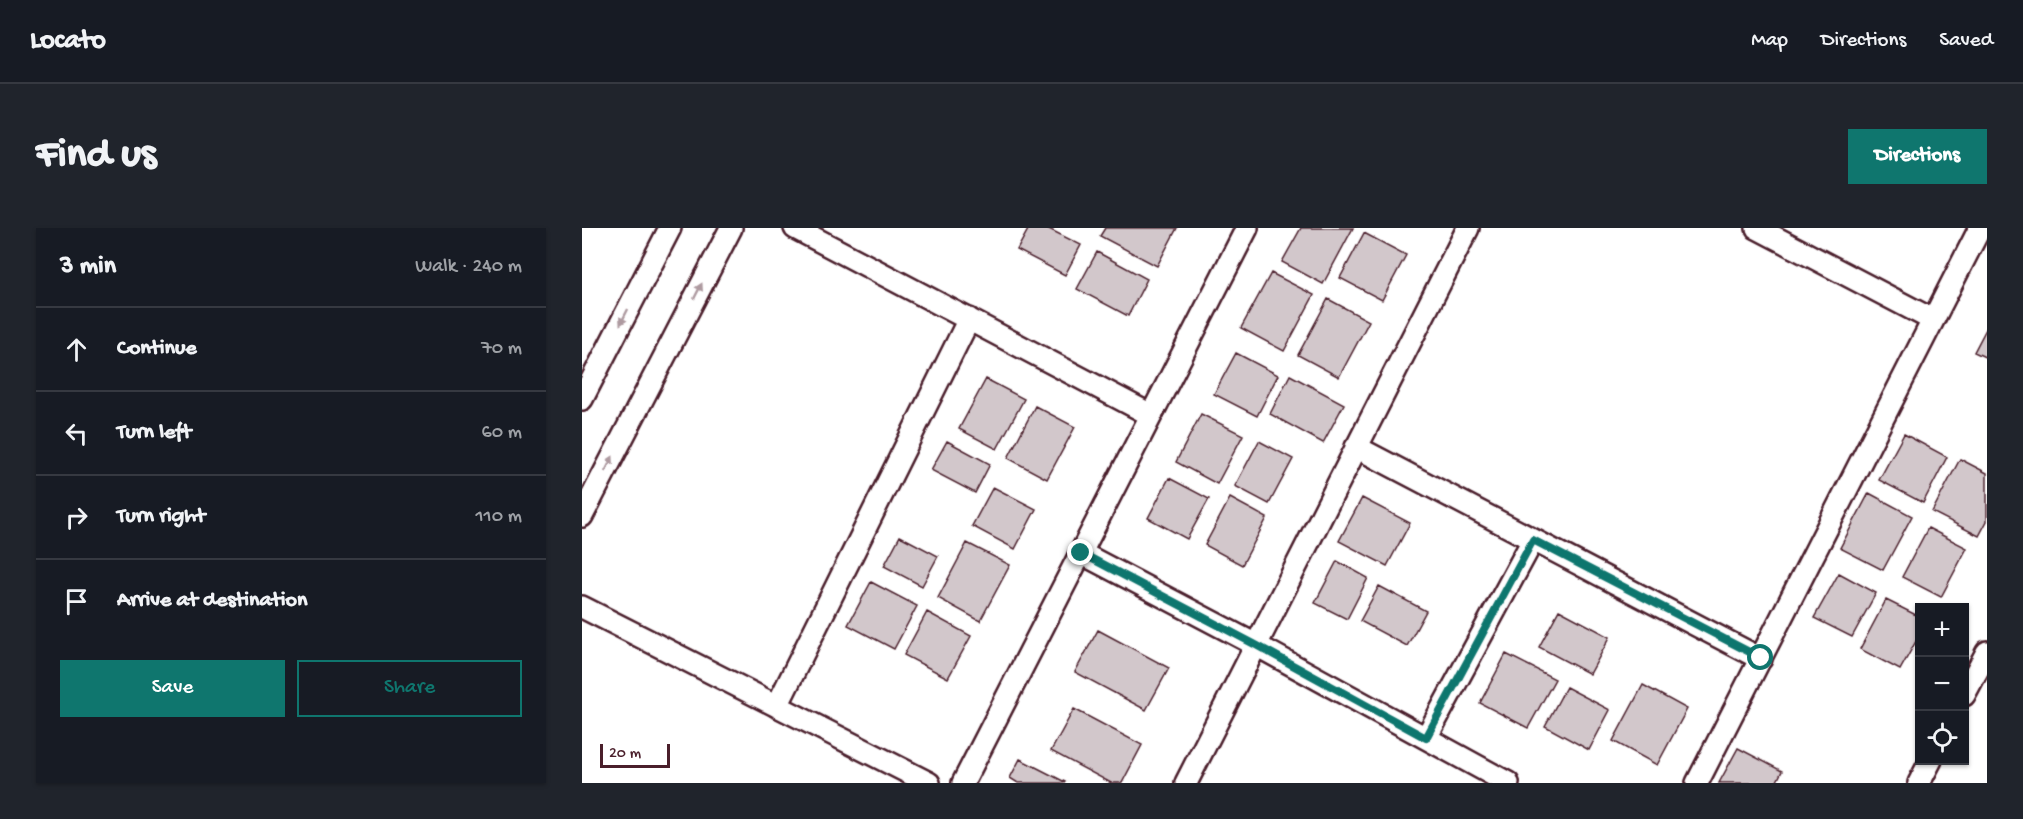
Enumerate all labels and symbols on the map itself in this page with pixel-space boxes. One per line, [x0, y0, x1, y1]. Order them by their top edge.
one-way arrow [693, 282, 703, 299]
one-way arrow [619, 309, 629, 326]
one-way arrow [604, 456, 614, 473]
route end [1067, 539, 1093, 565]
route start [1747, 644, 1773, 670]
scale bar [600, 741, 670, 768]

